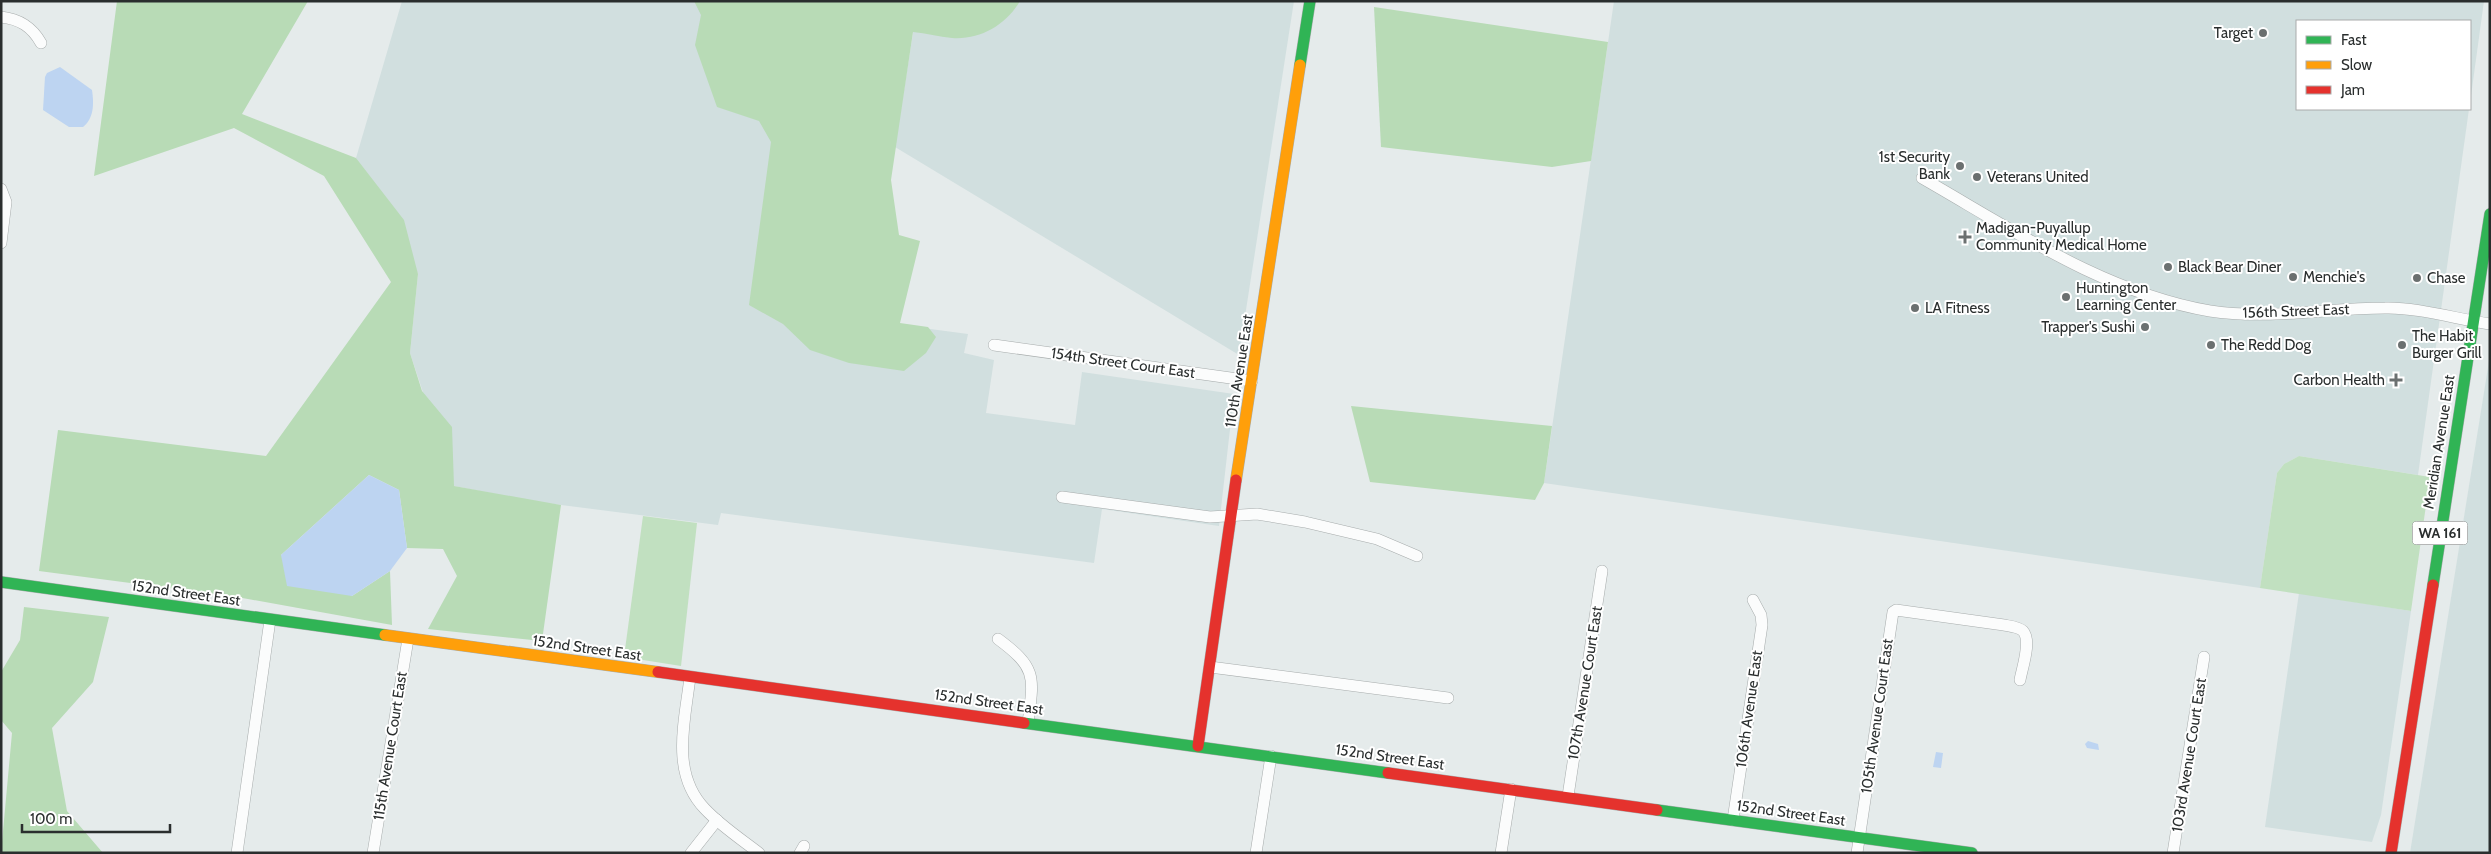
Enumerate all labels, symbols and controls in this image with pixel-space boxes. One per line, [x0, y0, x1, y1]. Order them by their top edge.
legend [2296, 20, 2471, 110]
place label: Target [2214, 24, 2253, 42]
marker: Target [2257, 27, 2269, 39]
text: Fast [2341, 31, 2366, 49]
text: Slow [2341, 56, 2372, 74]
text: Jam [2340, 81, 2365, 99]
place label: 1st Security Bank [1879, 148, 1950, 183]
marker: 1st Security Bank [1954, 160, 1966, 172]
place label: Veterans United [1987, 168, 2089, 186]
marker: Veterans United [1971, 171, 1983, 183]
place label: Madigan-Puyallup Community Medical Home [1976, 219, 2147, 254]
marker: Madigan-Puyallup Community Medical Home [1958, 230, 1972, 244]
place label: Black Bear Diner [2178, 258, 2282, 276]
marker: Black Bear Diner [2162, 261, 2174, 273]
place label: Menchie's [2303, 268, 2365, 286]
place label: Chase [2427, 269, 2466, 287]
marker: Menchie's [2287, 271, 2299, 283]
marker: Chase [2411, 272, 2423, 284]
place label: Huntington Learning Center [2076, 279, 2176, 314]
marker: Huntington Learning Center [2060, 291, 2072, 303]
place label: LA Fitness [1925, 299, 1990, 317]
street label: 156th Street East [2242, 300, 2350, 322]
marker: LA Fitness [1909, 302, 1921, 314]
street label: 110th Avenue East [1221, 313, 1257, 429]
place label: Trapper's Sushi [2041, 318, 2135, 336]
marker: Trapper's Sushi [2139, 321, 2151, 333]
place label: The Habit Burger Grill [2412, 327, 2482, 362]
place label: The Redd Dog [2221, 336, 2312, 354]
marker: The Redd Dog [2205, 339, 2217, 351]
marker: The Habit Burger Grill [2396, 339, 2408, 351]
street label: 154th Street Court East [1050, 344, 1196, 382]
place label: Carbon Health [2294, 371, 2385, 389]
marker: Carbon Health [2389, 373, 2403, 387]
street label: Meridian Avenue East [2419, 374, 2459, 510]
road number: WA 161 [2412, 522, 2468, 544]
street label: 152nd Street East [130, 576, 242, 610]
street label: 107th Avenue Court East [1564, 605, 1606, 761]
street label: 152nd Street East [531, 631, 643, 665]
street label: 105th Avenue Court East [1857, 637, 1897, 795]
street label: 106th Avenue East [1732, 649, 1766, 769]
street label: 115th Avenue Court East [369, 670, 411, 822]
street label: 103rd Avenue Court East [2168, 677, 2210, 833]
street label: 152nd Street East [933, 685, 1045, 719]
street label: 152nd Street East [1334, 740, 1446, 774]
street label: 152nd Street East [1735, 796, 1847, 830]
scale bar [22, 802, 170, 834]
text: 100 m [30, 810, 72, 828]

